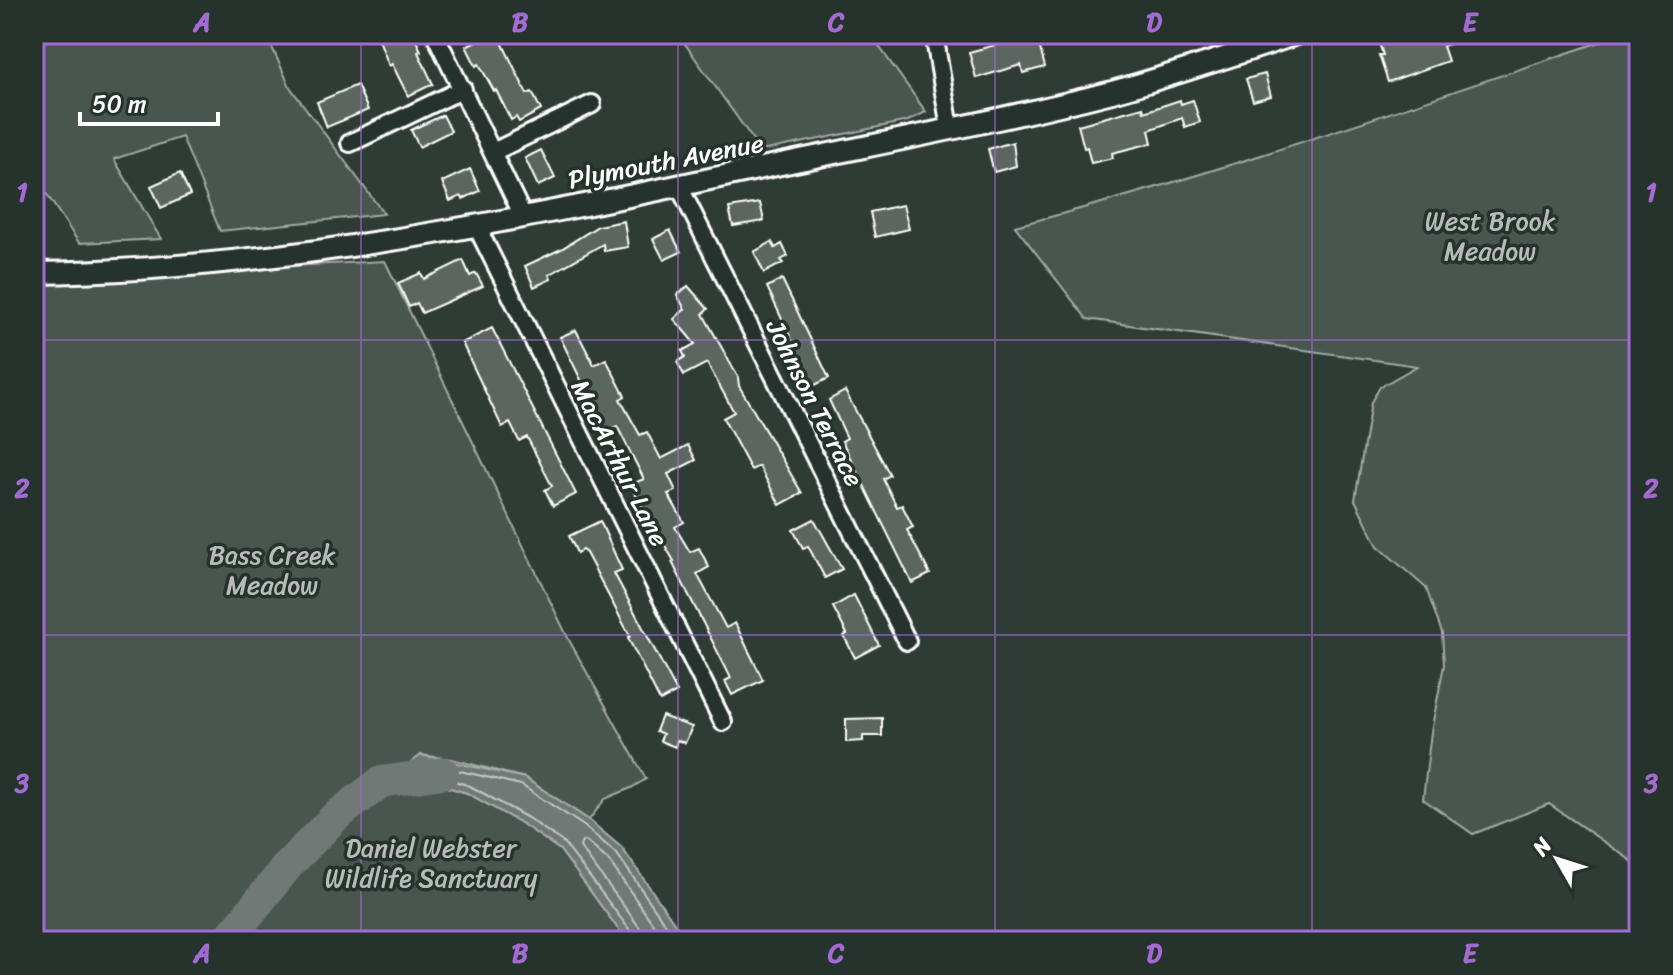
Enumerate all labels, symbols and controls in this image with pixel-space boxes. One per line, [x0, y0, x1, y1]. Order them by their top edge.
text: A [192, 0, 211, 45]
text: B [512, 0, 529, 45]
text: C [827, 0, 845, 45]
text: D [1146, 0, 1162, 45]
text: E [1463, 0, 1480, 45]
scale bar [80, 76, 218, 126]
text: 50 m [92, 83, 147, 125]
street label: Plymouth Avenue [564, 119, 768, 203]
text: 1 [16, 169, 28, 215]
text: 1 [1645, 169, 1657, 215]
park label: West Brook Meadow [1425, 198, 1556, 274]
street label: Johnson Terrace [753, 310, 877, 495]
street label: MacArthur Lane [558, 371, 682, 555]
text: 2 [13, 465, 30, 511]
text: 2 [1642, 465, 1659, 511]
park label: Bass Creek Meadow [209, 532, 336, 608]
text: 3 [14, 760, 30, 806]
text: 3 [1643, 760, 1659, 806]
north arrow [1517, 819, 1597, 899]
park label: Daniel Webster Wildlife Sanctuary [325, 825, 538, 901]
text: N [1521, 828, 1562, 866]
text: A [192, 930, 211, 975]
text: B [512, 930, 529, 975]
text: C [827, 930, 845, 975]
text: D [1146, 930, 1162, 975]
text: E [1463, 930, 1480, 975]

